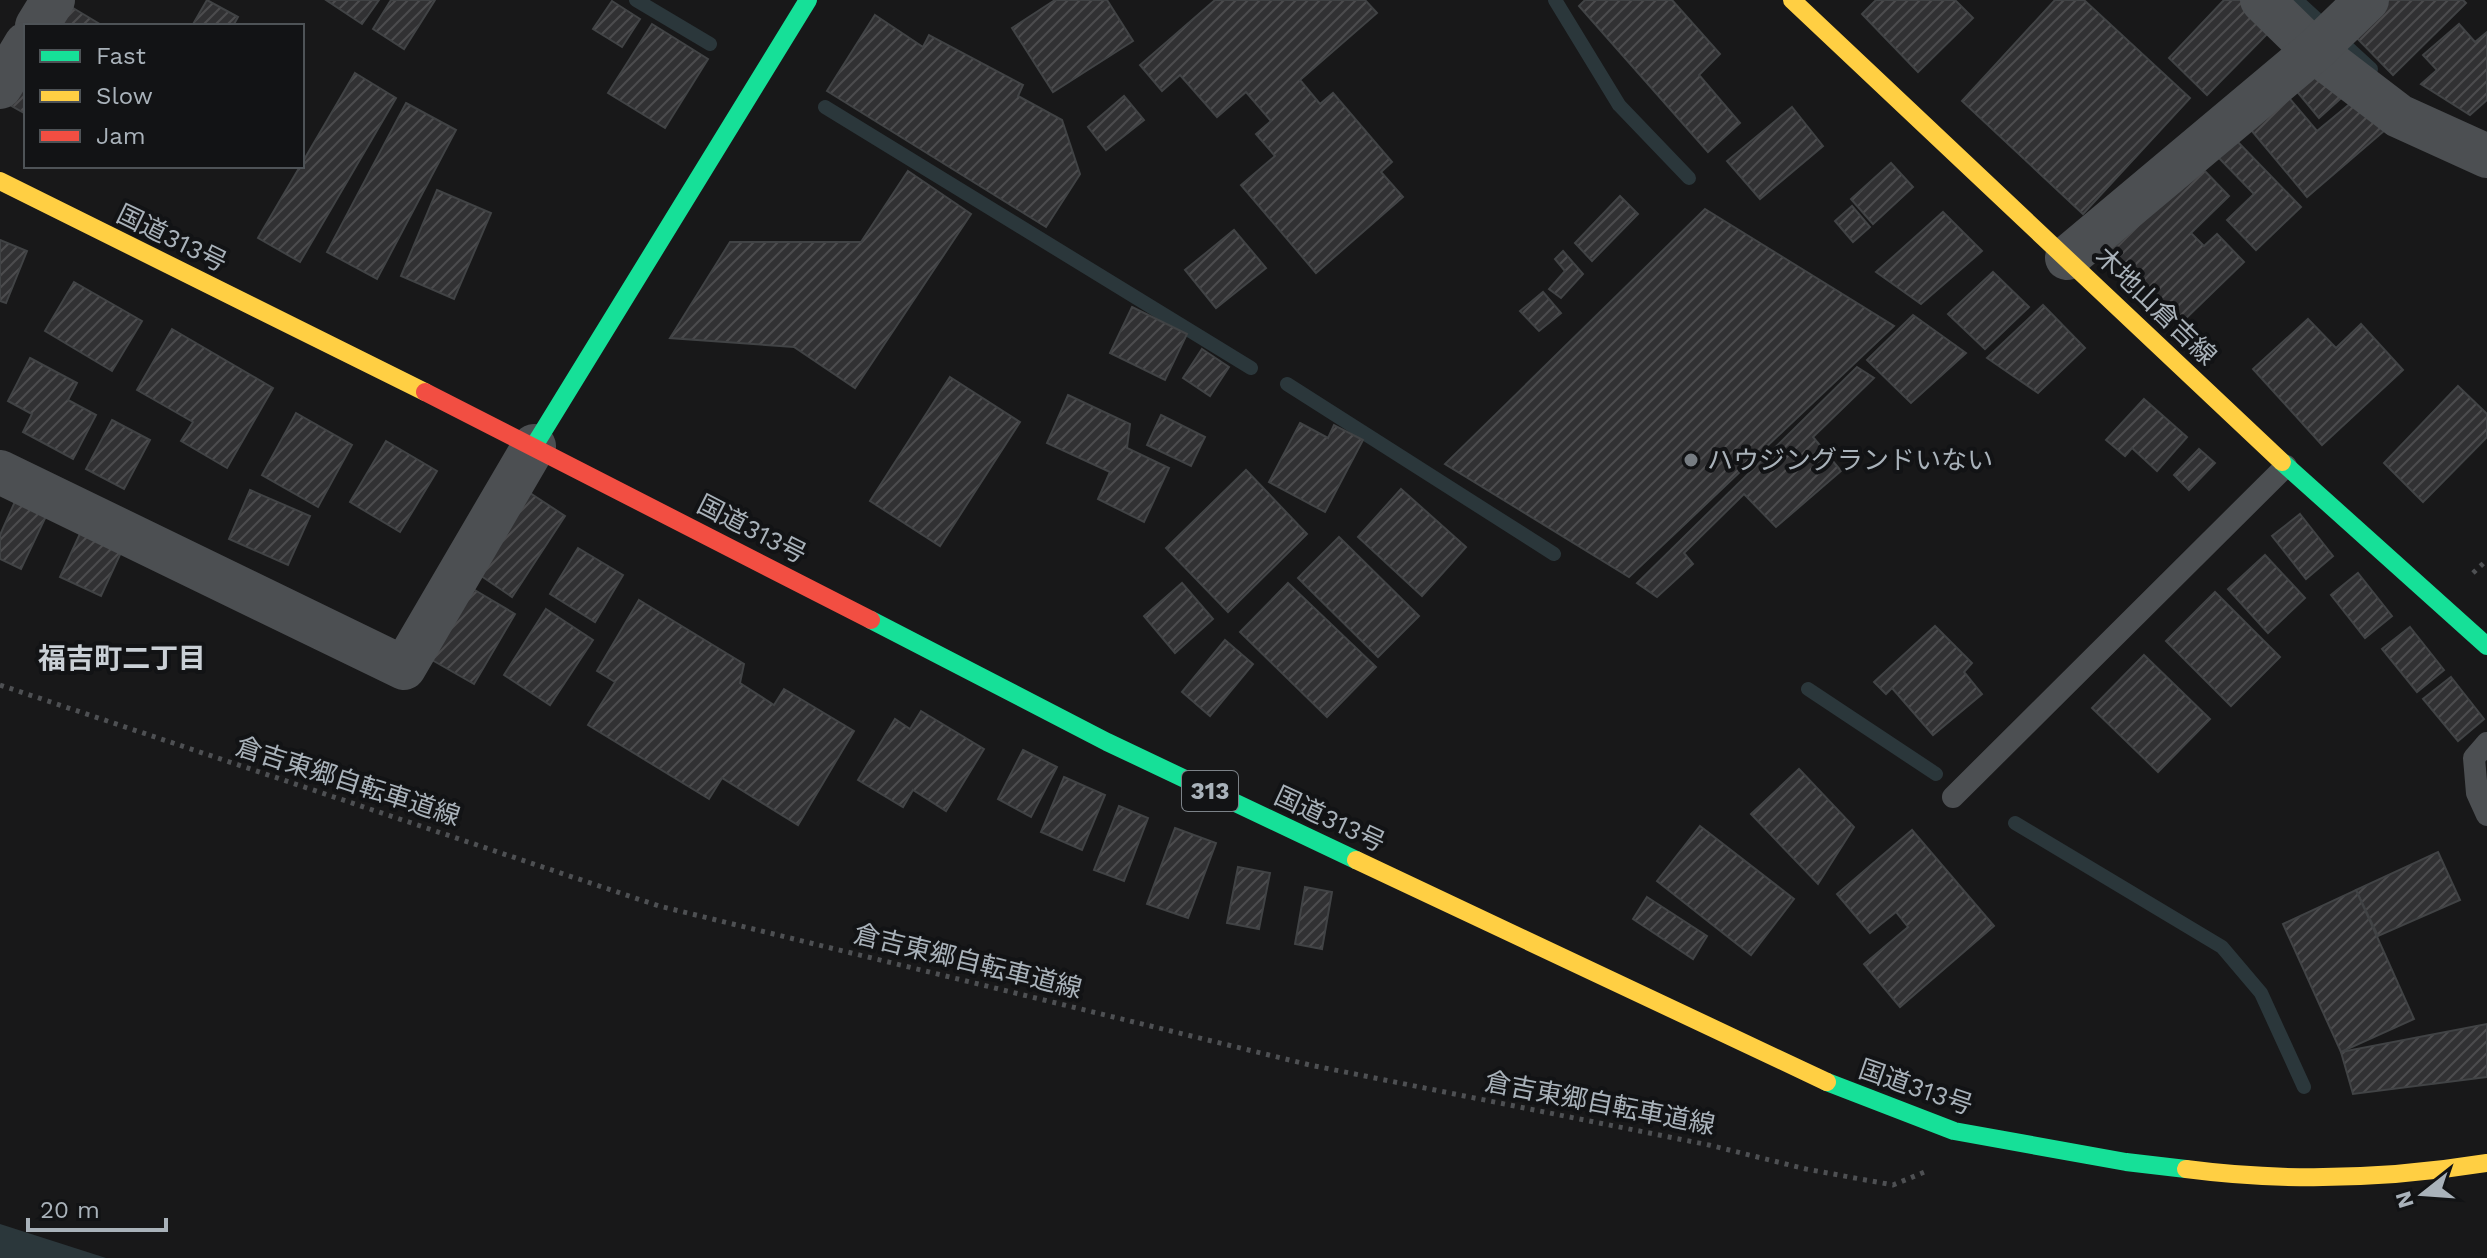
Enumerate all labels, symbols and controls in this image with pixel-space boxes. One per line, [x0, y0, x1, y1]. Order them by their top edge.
legend [24, 24, 304, 168]
text: Fast [96, 42, 146, 70]
text: Slow [96, 82, 153, 110]
text: Jam [96, 122, 146, 150]
street label: 国道313号 [112, 199, 232, 277]
street label: 木地山倉吉線 [2089, 241, 2223, 371]
place label: ハウジングランドいない [1707, 445, 1993, 475]
marker: ハウジングランドいない [1682, 451, 1700, 469]
street label: 国道313号 [692, 489, 812, 569]
district label: 福吉町二丁目 [38, 642, 206, 675]
street label: 倉吉東郷自転車道線 [232, 731, 464, 831]
road number: 313 [1182, 771, 1238, 811]
street label: 国道313号 [1270, 780, 1390, 858]
street label: 倉吉東郷自転車道線 [851, 918, 1085, 1004]
street label: 国道313号 [1855, 1054, 1977, 1120]
street label: 倉吉東郷自転車道線 [1482, 1066, 1718, 1140]
north arrow [2383, 1154, 2463, 1234]
scale bar [28, 1182, 166, 1232]
text: N [2390, 1188, 2419, 1211]
text: 20 m [40, 1196, 100, 1224]

